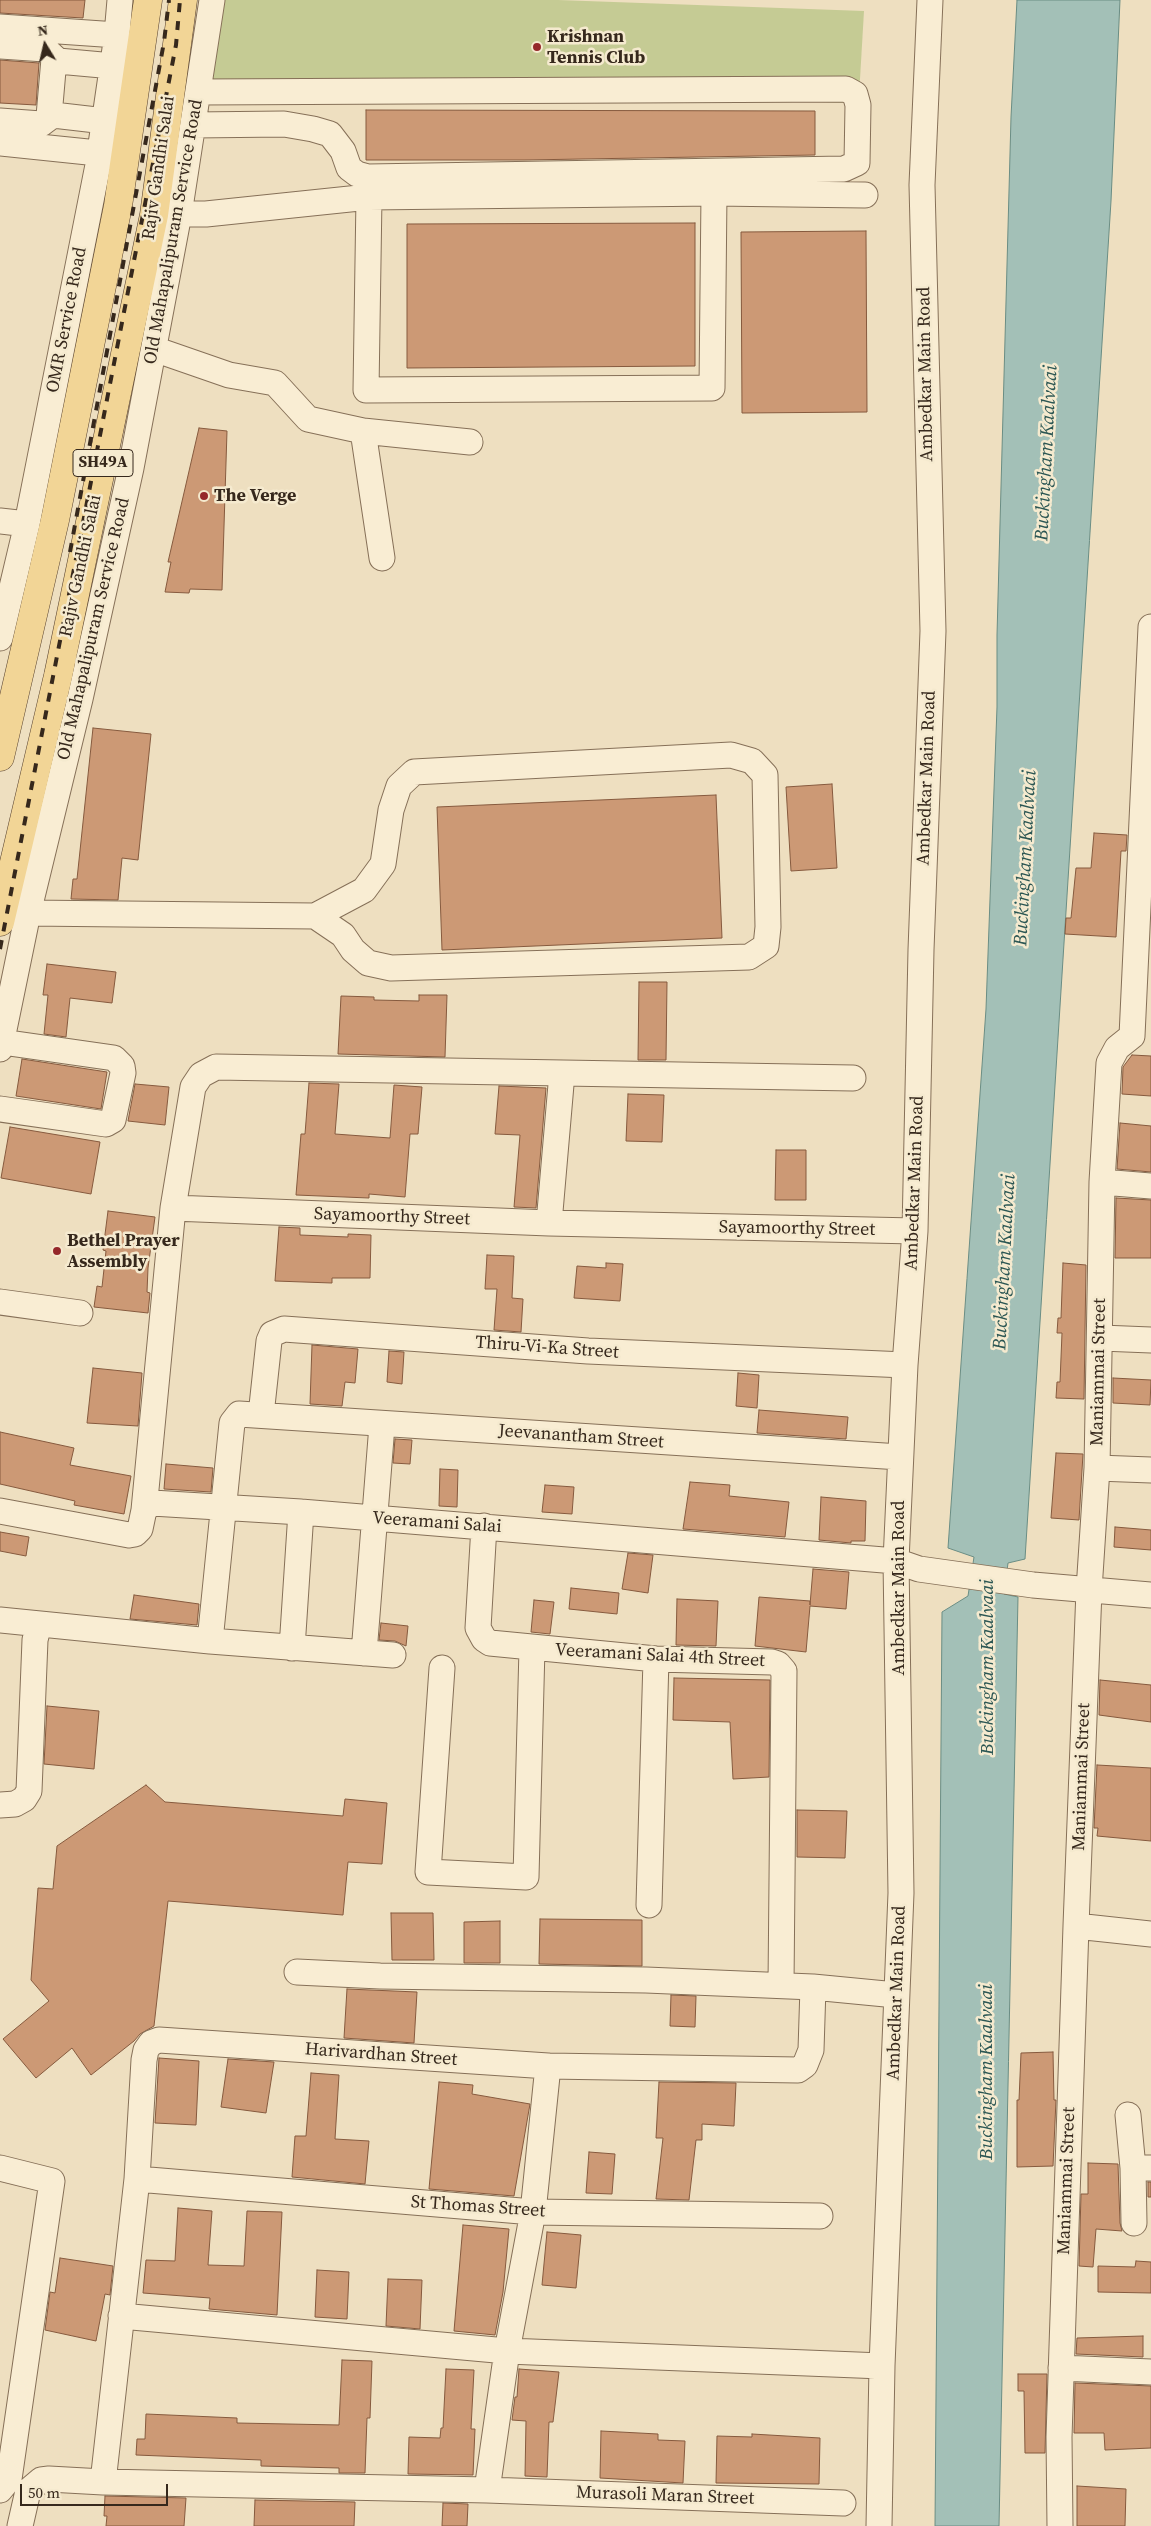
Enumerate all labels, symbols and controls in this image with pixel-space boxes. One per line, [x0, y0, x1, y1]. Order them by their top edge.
north arrow [20, 20, 70, 70]
text: N [36, 20, 49, 41]
place label: Krishnan Tennis Club [547, 26, 645, 68]
marker: Krishnan Tennis Club [531, 41, 543, 53]
street label: Rajiv Gandhi Salai [138, 95, 180, 241]
street label: Old Mahapalipuram Service Road [140, 98, 208, 366]
street label: OMR Service Road [42, 245, 92, 395]
street label: Ambedkar Main Road [914, 286, 938, 462]
water label: Buckingham Kaalvaai [1031, 364, 1063, 542]
road number: SH49A [73, 449, 133, 476]
place label: The Verge [214, 485, 296, 507]
marker: The Verge [198, 490, 210, 502]
street label: Rajiv Gandhi Salai [55, 493, 107, 639]
street label: Old Mahapalipuram Service Road [53, 496, 135, 762]
street label: Ambedkar Main Road [913, 690, 941, 866]
water label: Buckingham Kaalvaai [1010, 769, 1042, 947]
street label: Ambedkar Main Road [901, 1095, 929, 1271]
water label: Buckingham Kaalvaai [989, 1173, 1021, 1351]
street label: Sayamoorthy Street [314, 1203, 470, 1231]
street label: Sayamoorthy Street [719, 1217, 875, 1241]
place label: Bethel Prayer Assembly [67, 1230, 180, 1272]
marker: Bethel Prayer Assembly [51, 1245, 63, 1257]
street label: Maniammai Street [1087, 1298, 1111, 1446]
street label: Thiru-Vi-Ka Street [475, 1332, 619, 1364]
street label: Jeevanantham Street [497, 1420, 665, 1454]
street label: Ambedkar Main Road [888, 1501, 910, 1675]
street label: Veeramani Salai [372, 1508, 502, 1538]
water label: Buckingham Kaalvaai [977, 1579, 999, 1755]
street label: Veeramani Salai 4th Street [555, 1640, 765, 1672]
street label: Maniammai Street [1069, 1703, 1095, 1851]
street label: Ambedkar Main Road [883, 1905, 911, 2081]
water label: Buckingham Kaalvaai [976, 1984, 998, 2160]
street label: Harivardhan Street [304, 2039, 458, 2071]
street label: Maniammai Street [1054, 2107, 1080, 2255]
street label: St Thomas Street [410, 2192, 546, 2222]
scale bar [22, 2474, 170, 2506]
text: 50 m [28, 2482, 60, 2503]
street label: Murasoli Maran Street [575, 2482, 755, 2510]

